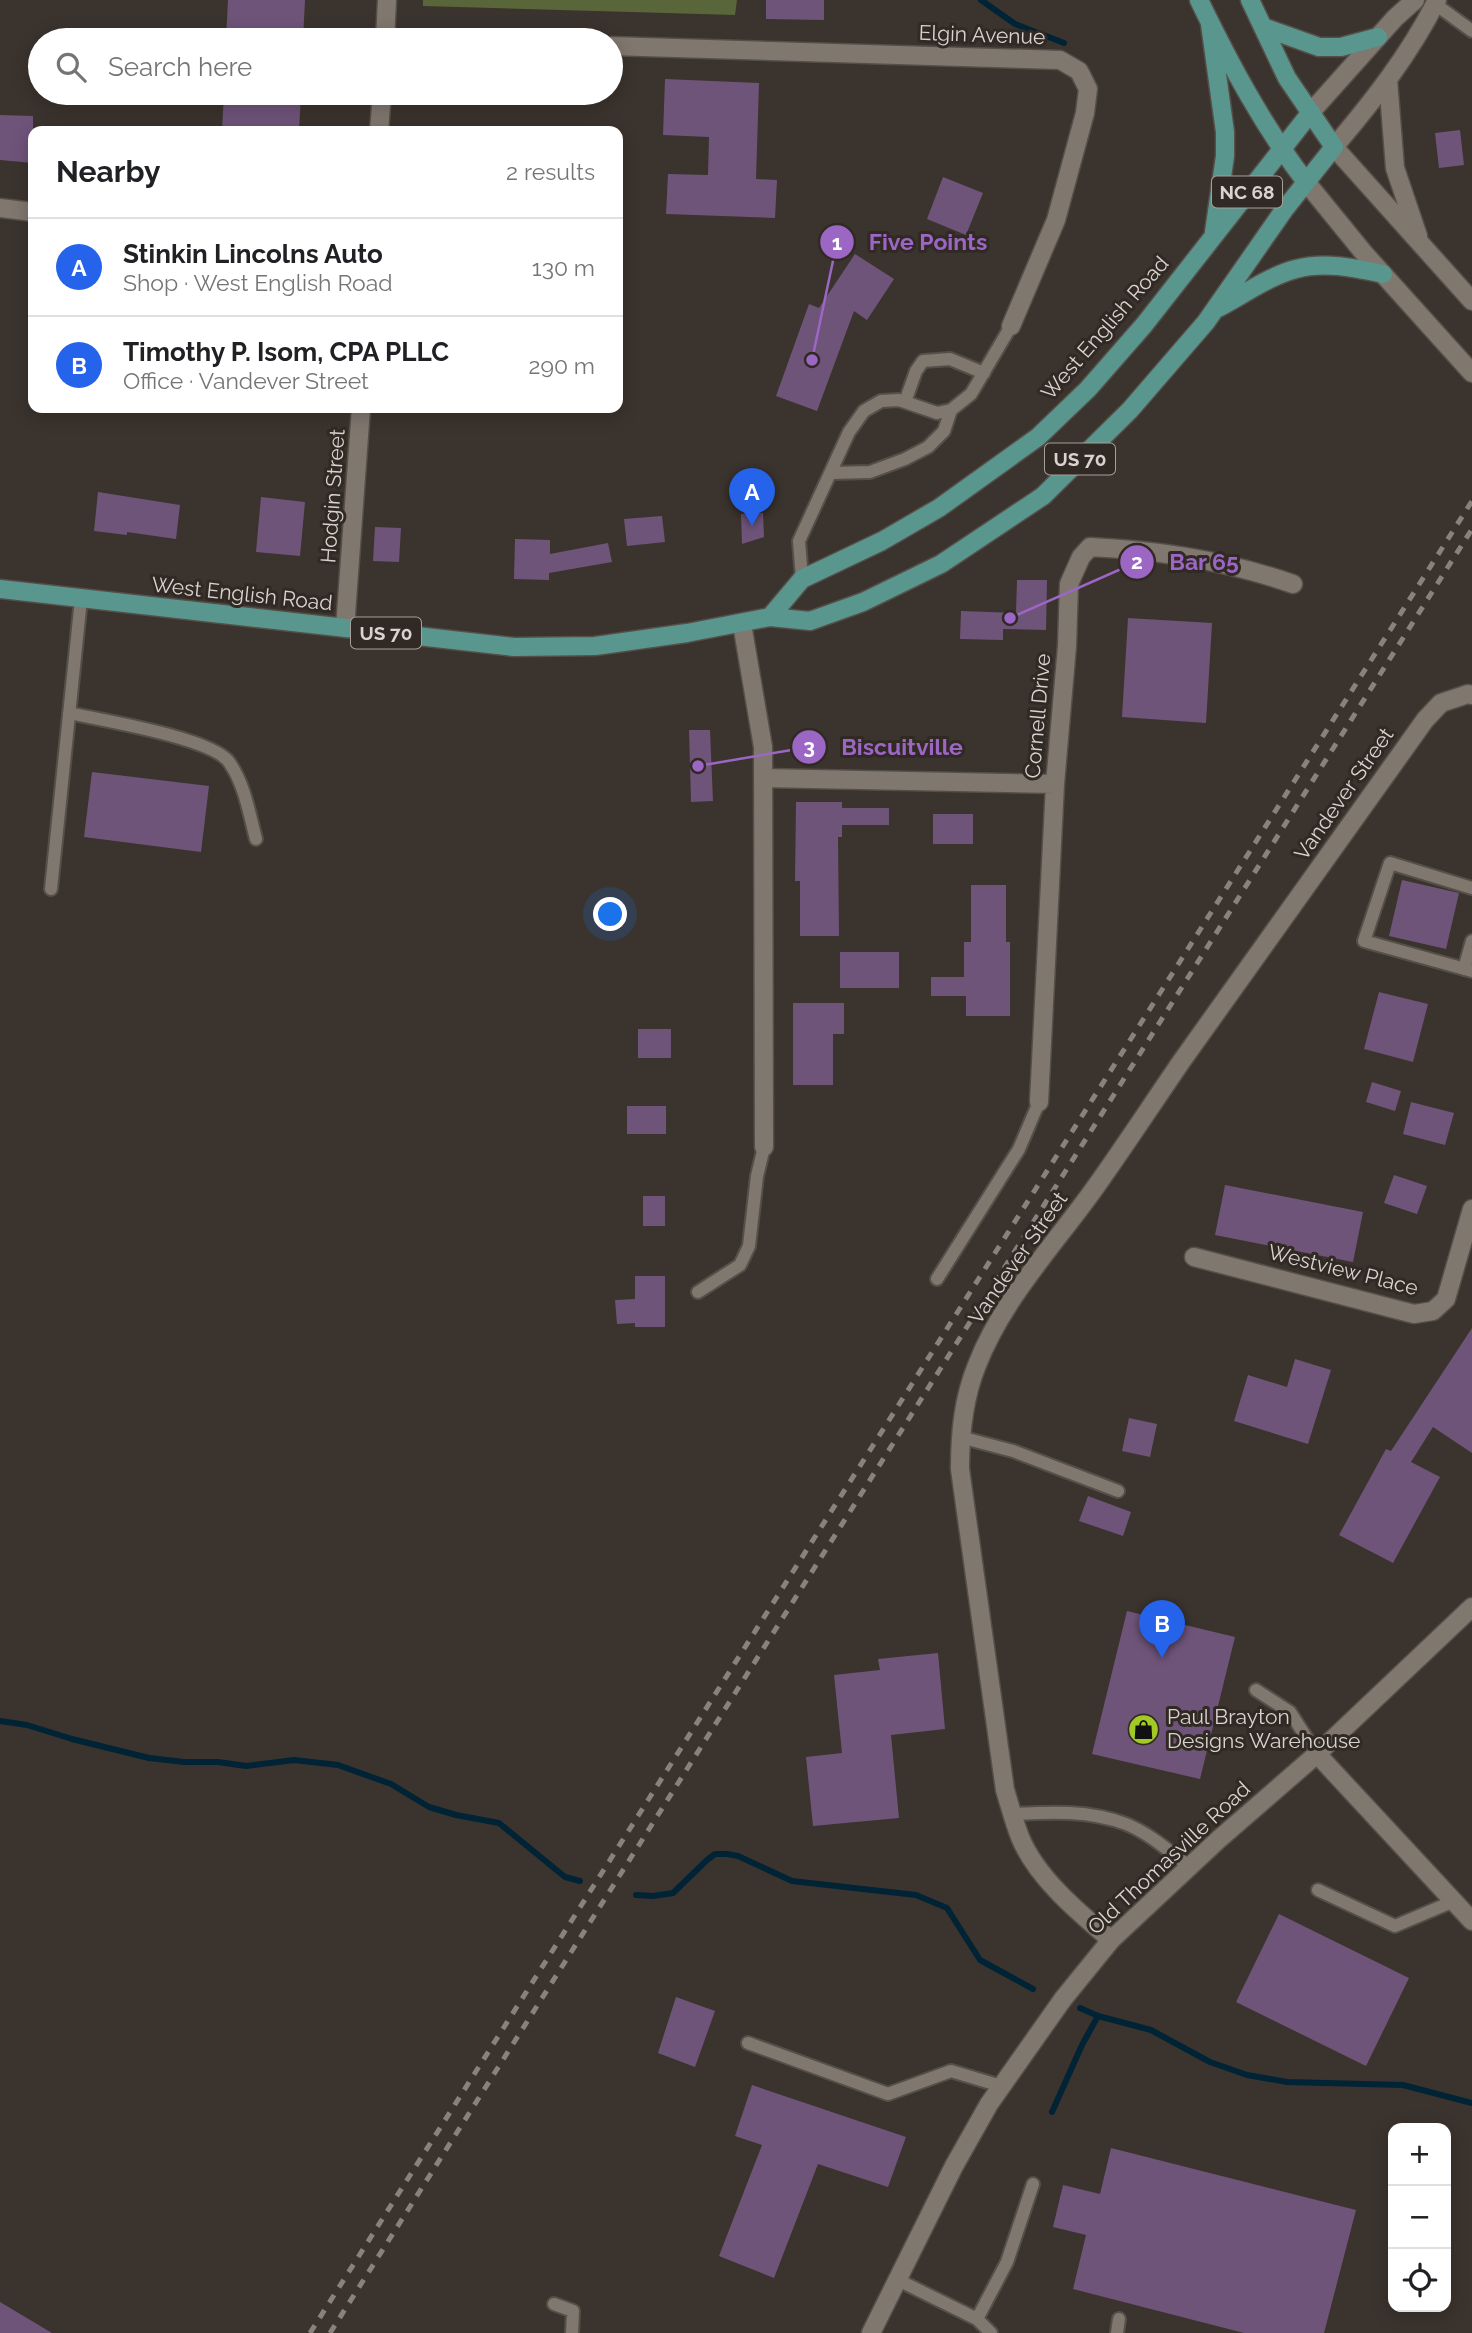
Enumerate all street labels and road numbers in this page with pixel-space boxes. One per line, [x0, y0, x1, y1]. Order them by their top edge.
street label: Elgin Avenue [918, 20, 1046, 49]
road number: NC 68 [1212, 176, 1282, 208]
street label: West English Road [1036, 251, 1174, 404]
street label: Hodgin Street [315, 428, 350, 564]
road number: US 70 [1045, 444, 1115, 474]
street label: West English Road [150, 572, 334, 615]
road number: US 70 [351, 618, 421, 648]
street label: Cornell Drive [1020, 653, 1055, 779]
street label: Vandever Street [1289, 723, 1398, 865]
street label: Vandever Street [963, 1187, 1072, 1329]
street label: Westview Place [1266, 1239, 1421, 1300]
street label: Old Thomasville Road [1082, 1776, 1255, 1939]

